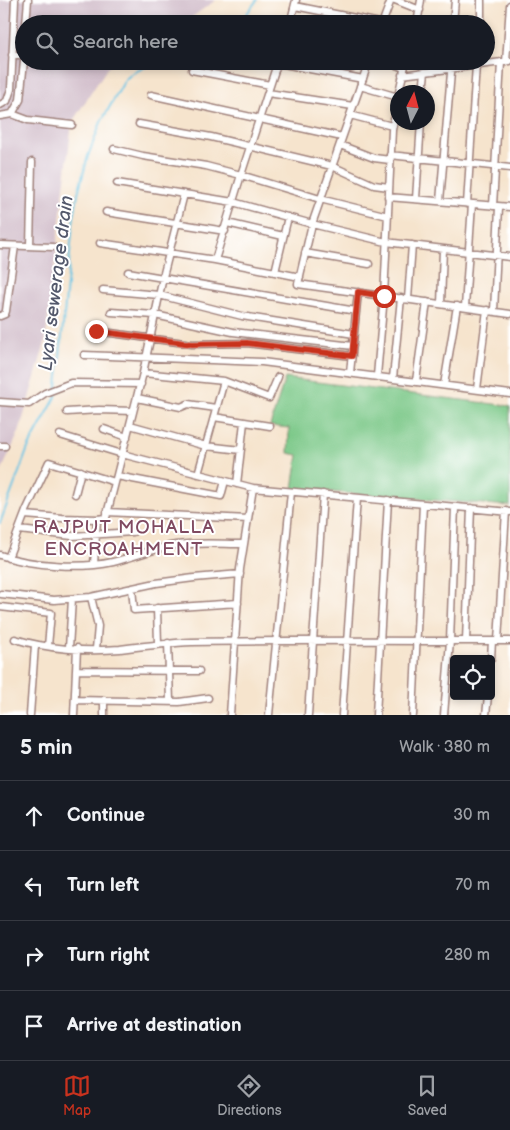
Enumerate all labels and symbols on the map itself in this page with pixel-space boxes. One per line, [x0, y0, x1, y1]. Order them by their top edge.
north arrow [390, 85, 435, 130]
water label: Lyari sewerage drain [34, 194, 79, 372]
route start [373, 285, 396, 308]
route end [85, 320, 108, 343]
district label: RAJPUT MOHALLA ENCROAHMENT [33, 516, 215, 561]

